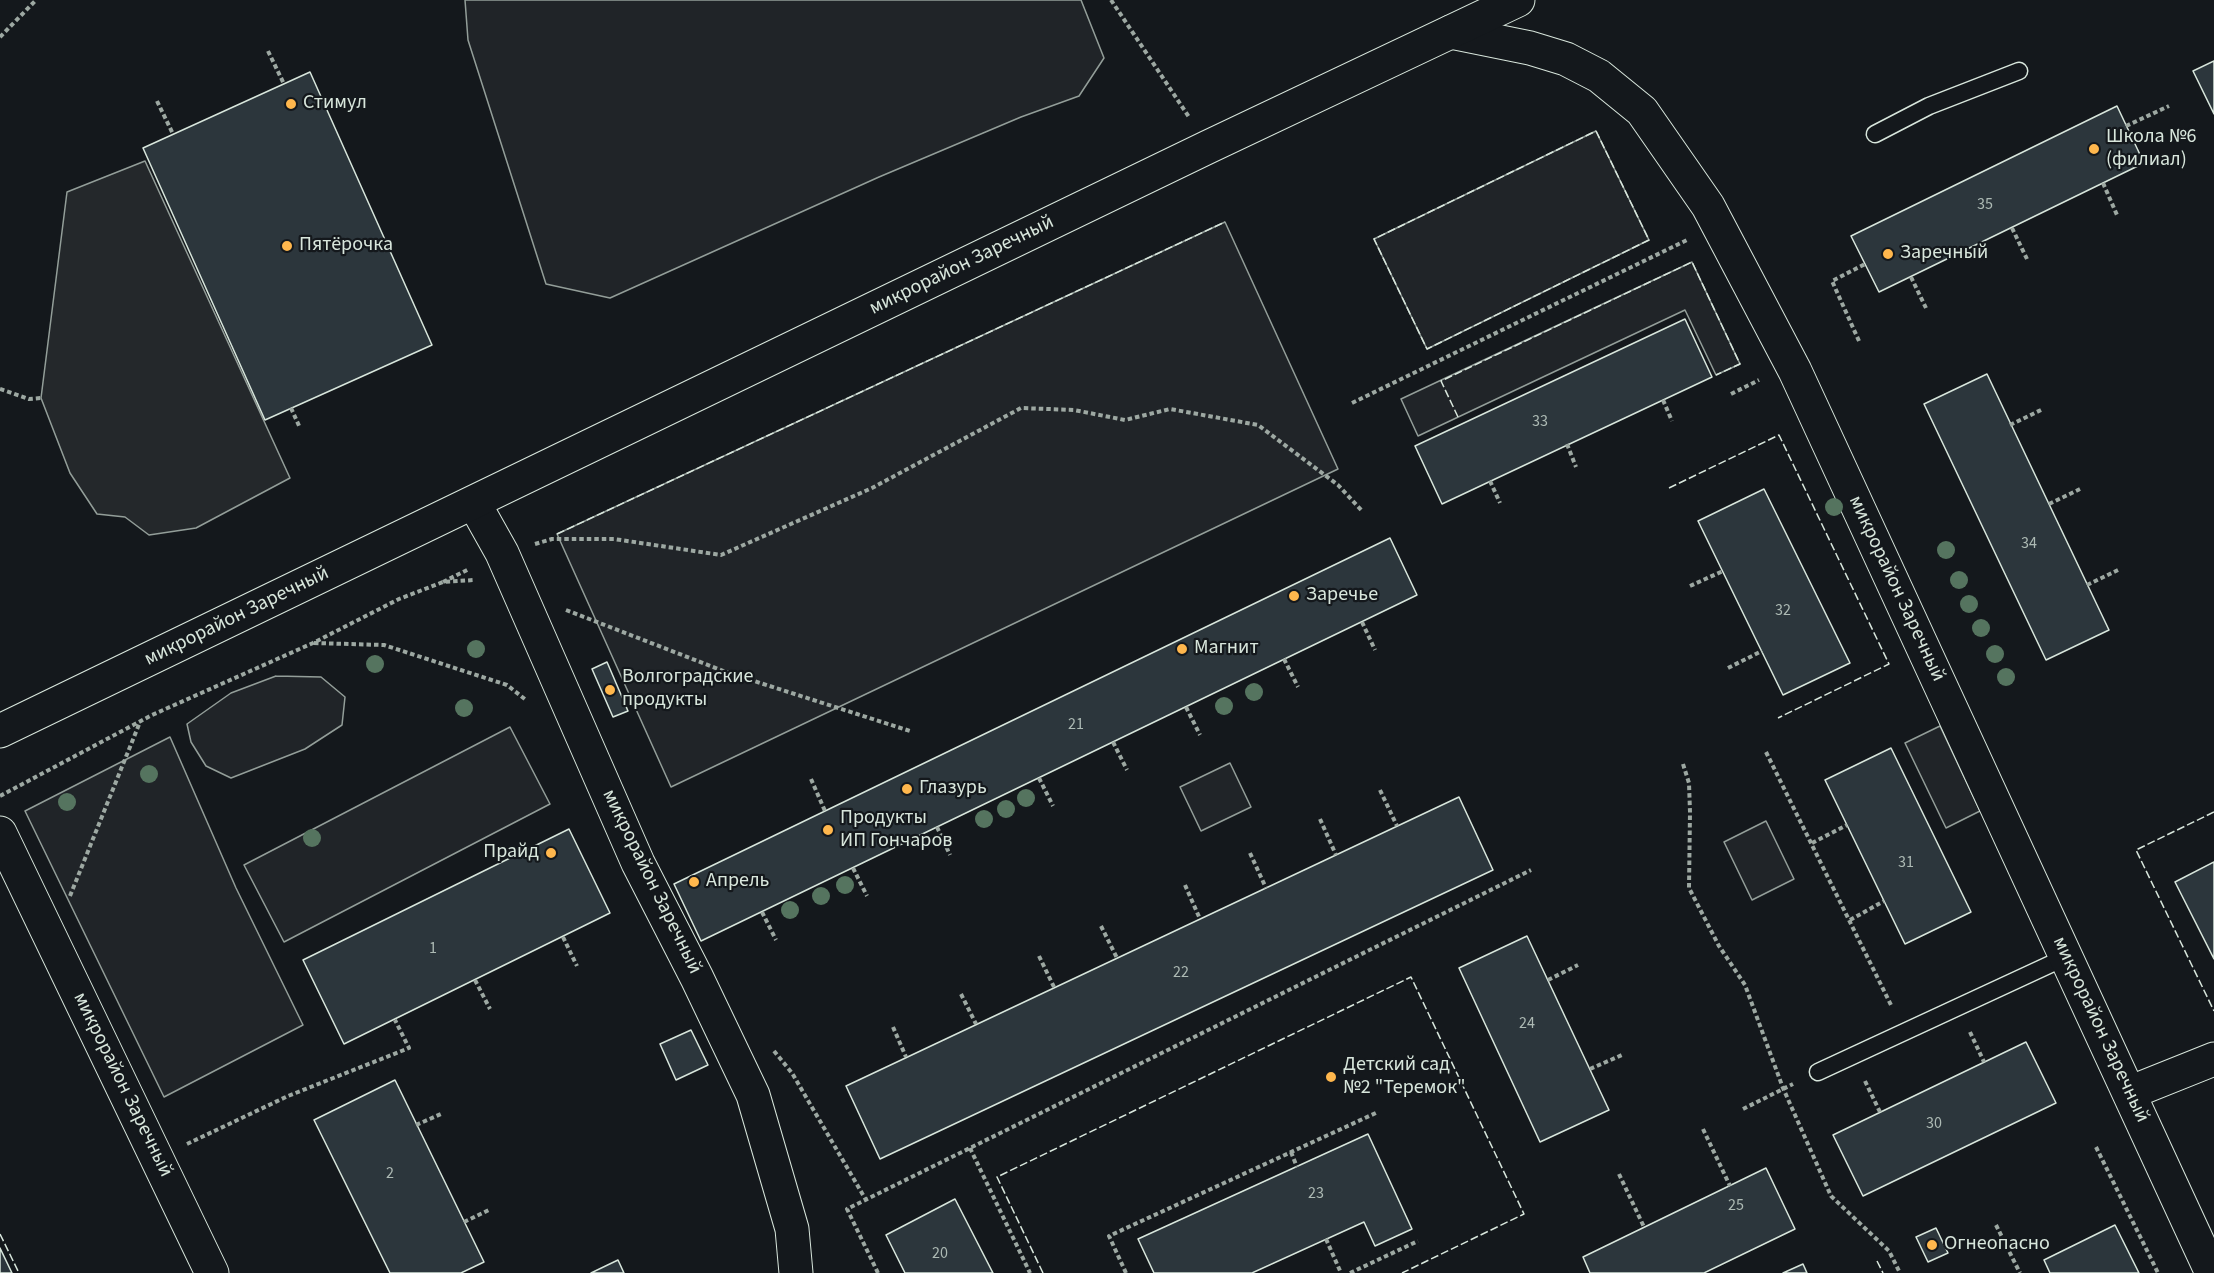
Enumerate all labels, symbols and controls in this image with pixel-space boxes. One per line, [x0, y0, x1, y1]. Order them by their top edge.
place label: Стимул [303, 92, 367, 116]
marker: Стимул [284, 97, 298, 111]
place label: Школа №6 (филиал) [2106, 126, 2196, 173]
marker: Школа №6 (филиал) [2087, 142, 2101, 156]
house number: 35 [1977, 195, 1993, 215]
street label: микрорайон Заречный [866, 211, 1058, 321]
place label: Пятёрочка [299, 234, 393, 258]
marker: Пятёрочка [280, 239, 294, 253]
place label: Заречный [1900, 242, 1988, 266]
marker: Заречный [1881, 247, 1895, 261]
house number: 33 [1532, 412, 1548, 432]
street label: микрорайон Заречный [1842, 492, 1950, 686]
house number: 34 [2021, 534, 2037, 554]
street label: микрорайон Заречный [141, 562, 333, 672]
place label: Заречье [1306, 584, 1378, 608]
marker: Заречье [1287, 589, 1301, 603]
house number: 32 [1775, 601, 1791, 621]
place label: Магнит [1194, 637, 1259, 661]
marker: Магнит [1175, 642, 1189, 656]
place label: Волгоградские продукты [622, 666, 753, 713]
marker: Волгоградские продукты [603, 683, 617, 697]
house number: 21 [1068, 715, 1084, 735]
place label: Глазурь [919, 777, 987, 801]
marker: Глазурь [900, 782, 914, 796]
street label: микрорайон Заречный [596, 786, 706, 978]
place label: Продукты ИП Гончаров [840, 807, 952, 854]
marker: Продукты ИП Гончаров [821, 823, 835, 837]
place label: Прайд [483, 841, 539, 865]
marker: Прайд [544, 846, 558, 860]
house number: 31 [1898, 853, 1914, 873]
place label: Апрель [706, 870, 769, 894]
marker: Апрель [687, 875, 701, 889]
street label: микрорайон Заречный [2046, 933, 2154, 1127]
house number: 1 [429, 939, 437, 959]
house number: 22 [1173, 963, 1189, 983]
street label: микрорайон Заречный [67, 989, 177, 1181]
house number: 24 [1519, 1014, 1535, 1034]
place label: Детский сад №2 "Теремок" [1343, 1054, 1466, 1101]
marker: Детский сад №2 "Теремок" [1324, 1070, 1338, 1084]
house number: 30 [1926, 1114, 1942, 1134]
house number: 2 [386, 1164, 394, 1184]
house number: 23 [1308, 1184, 1324, 1204]
house number: 25 [1728, 1196, 1744, 1216]
place label: Огнеопасно [1944, 1233, 2050, 1257]
marker: Огнеопасно [1925, 1238, 1939, 1252]
house number: 20 [932, 1244, 948, 1264]

